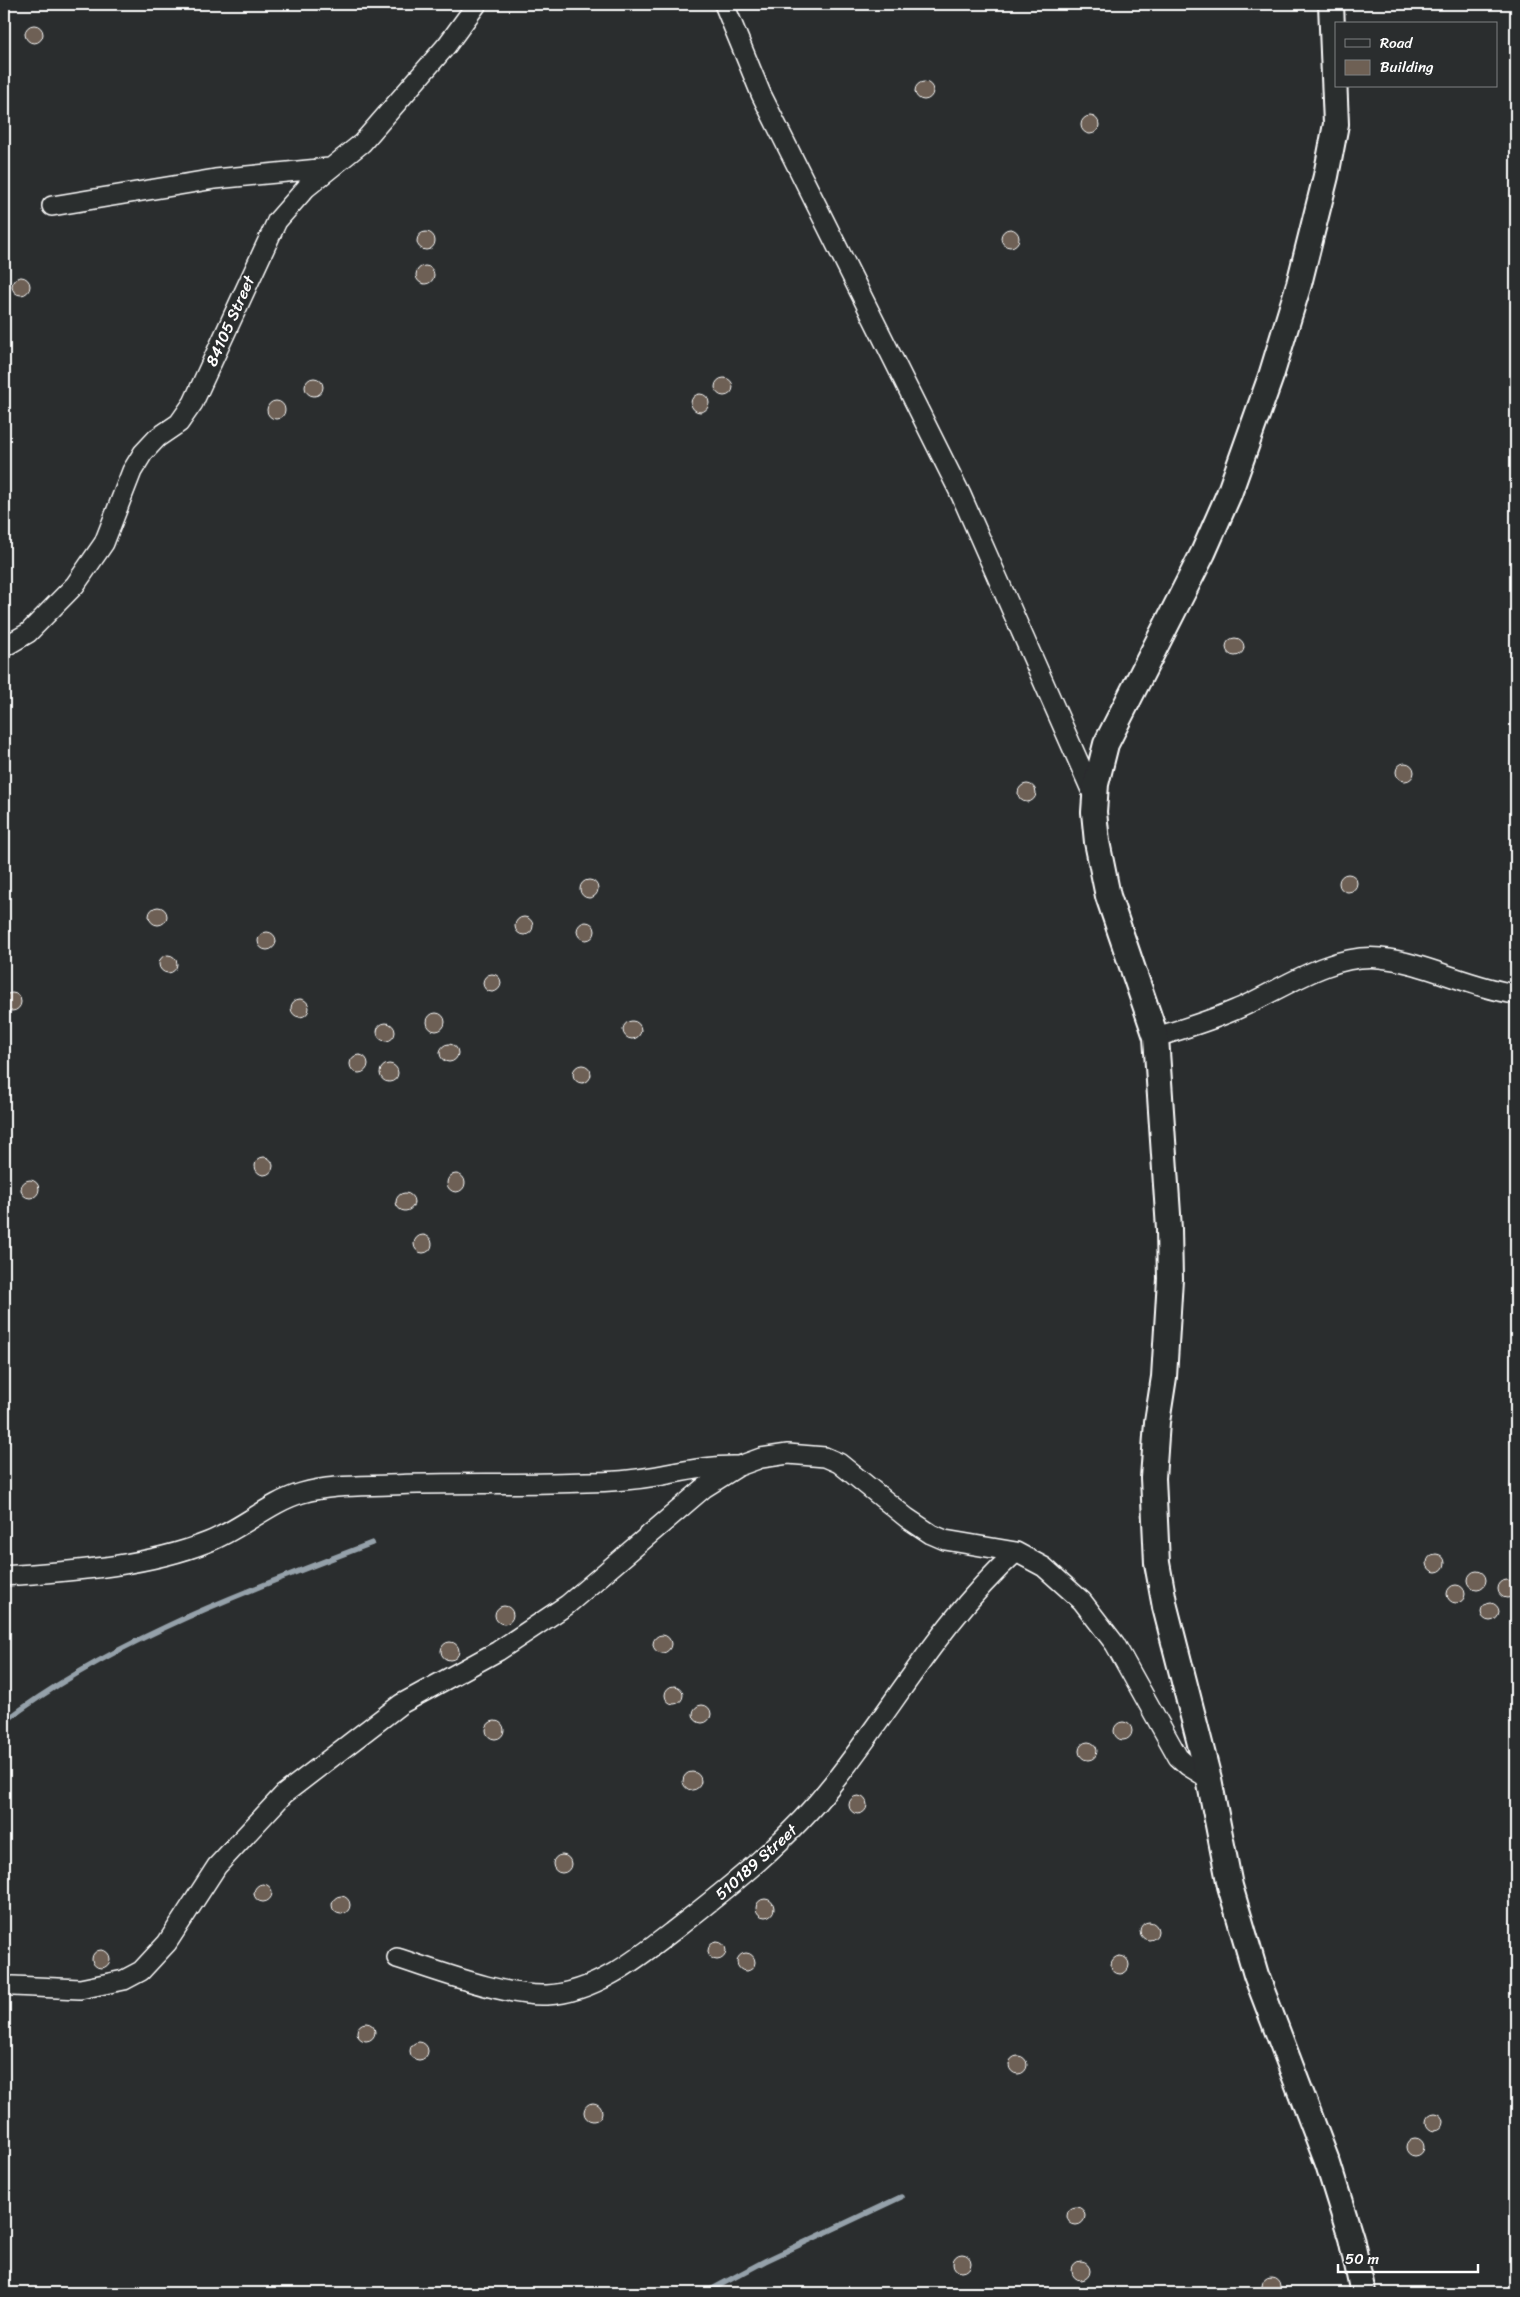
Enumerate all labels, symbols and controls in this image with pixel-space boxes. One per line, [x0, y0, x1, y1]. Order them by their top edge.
legend [1335, 22, 1498, 88]
text: Road [1380, 30, 1413, 56]
text: Building [1380, 54, 1434, 80]
street label: 84105 Street [197, 270, 263, 371]
street label: 510189 Street [708, 1816, 805, 1907]
scale bar [1338, 2242, 1478, 2274]
text: 50 m [1345, 2246, 1380, 2272]

